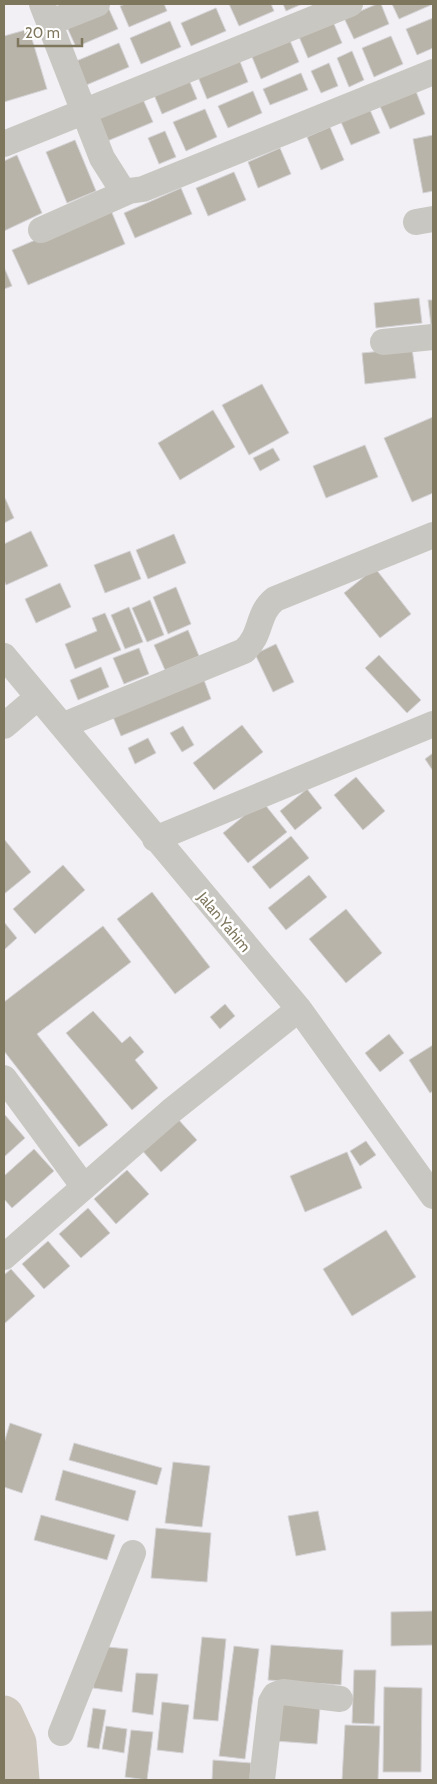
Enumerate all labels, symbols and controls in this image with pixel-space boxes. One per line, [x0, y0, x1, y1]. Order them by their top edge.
scale bar [18, 15, 81, 47]
text: 20 m [25, 24, 60, 42]
street label: Jalan Yahim [193, 888, 254, 956]

